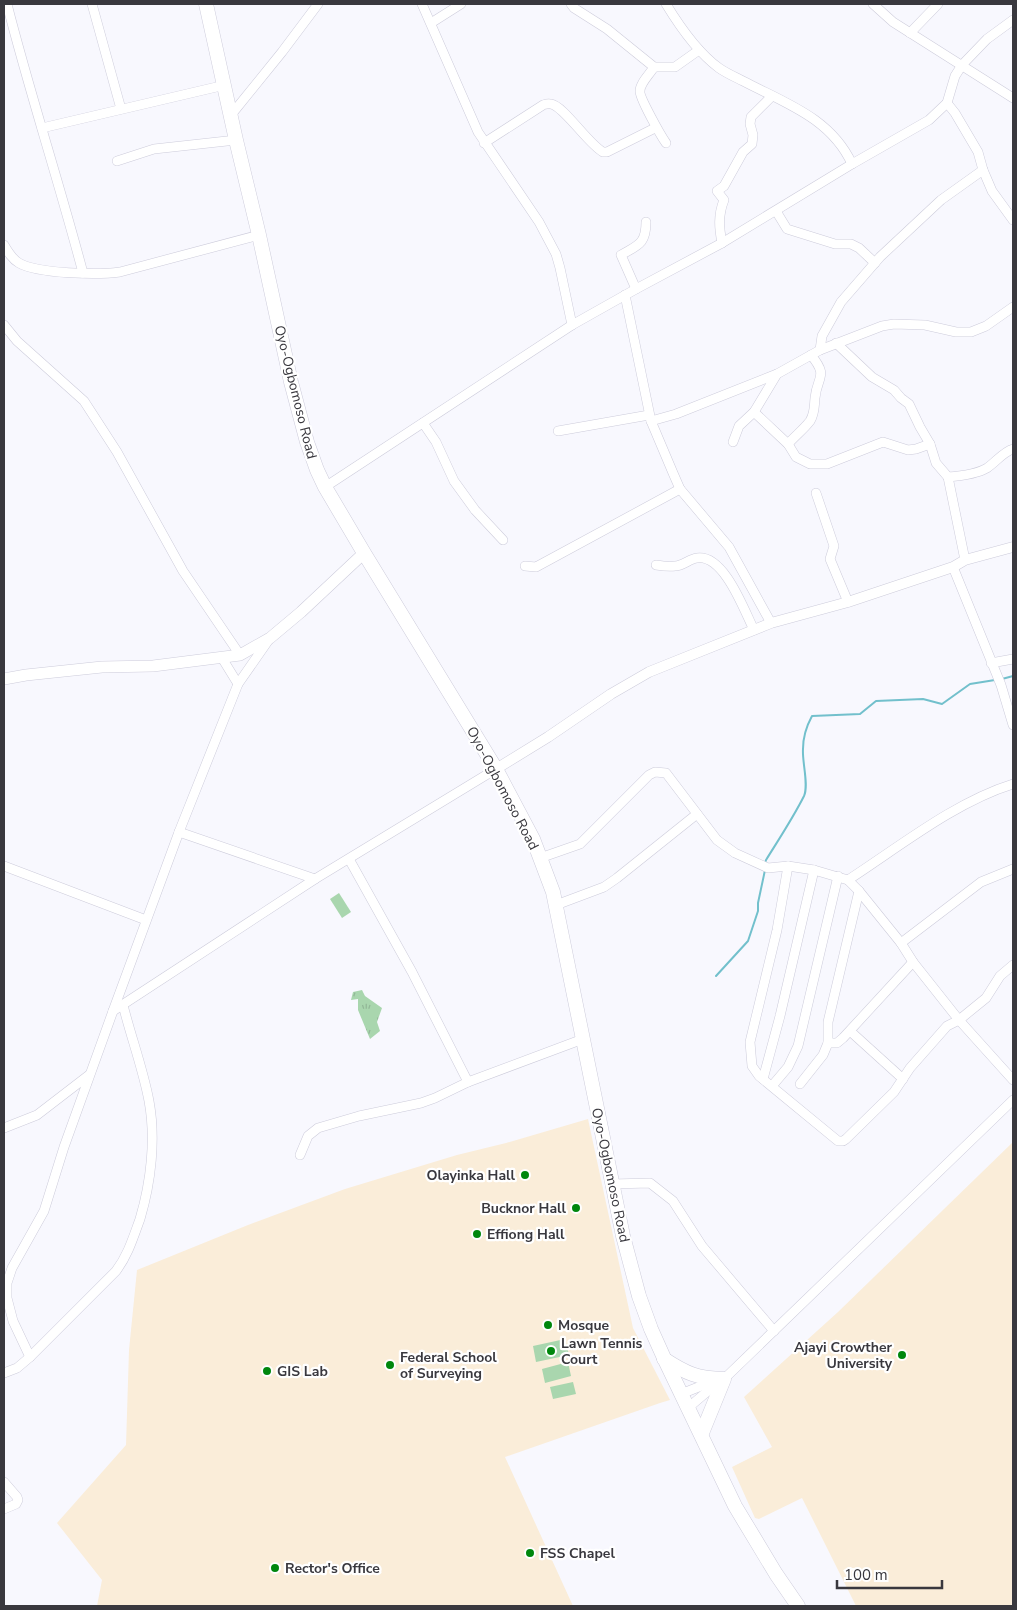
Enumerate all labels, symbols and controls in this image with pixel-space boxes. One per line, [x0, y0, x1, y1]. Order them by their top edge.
street label: Oyo-Ogbomoso Road [270, 323, 321, 461]
street label: Oyo-Ogbomoso Road [462, 723, 543, 853]
street label: Oyo-Ogbomoso Road [587, 1106, 634, 1244]
place label: Olayinka Hall [427, 1166, 516, 1185]
marker: Olayinka Hall [519, 1169, 531, 1181]
place label: Bucknor Hall [481, 1199, 567, 1218]
marker: Bucknor Hall [570, 1202, 582, 1214]
place label: Effiong Hall [487, 1225, 565, 1244]
marker: Effiong Hall [471, 1228, 483, 1240]
place label: Mosque [558, 1316, 610, 1335]
marker: Mosque [542, 1319, 554, 1331]
place label: Lawn Tennis Court [561, 1334, 643, 1369]
place label: Ajayi Crowther University [794, 1338, 893, 1373]
marker: Lawn Tennis Court [545, 1345, 557, 1357]
place label: Federal School of Surveying [400, 1348, 497, 1383]
marker: Ajayi Crowther University [896, 1349, 908, 1361]
marker: Federal School of Surveying [384, 1359, 396, 1371]
place label: GIS Lab [277, 1362, 328, 1381]
marker: GIS Lab [261, 1365, 273, 1377]
place label: FSS Chapel [540, 1544, 615, 1563]
marker: FSS Chapel [524, 1547, 536, 1559]
scale bar [837, 1558, 942, 1590]
place label: Rector's Office [285, 1559, 380, 1578]
marker: Rector's Office [269, 1562, 281, 1574]
text: 100 m [844, 1565, 888, 1585]

